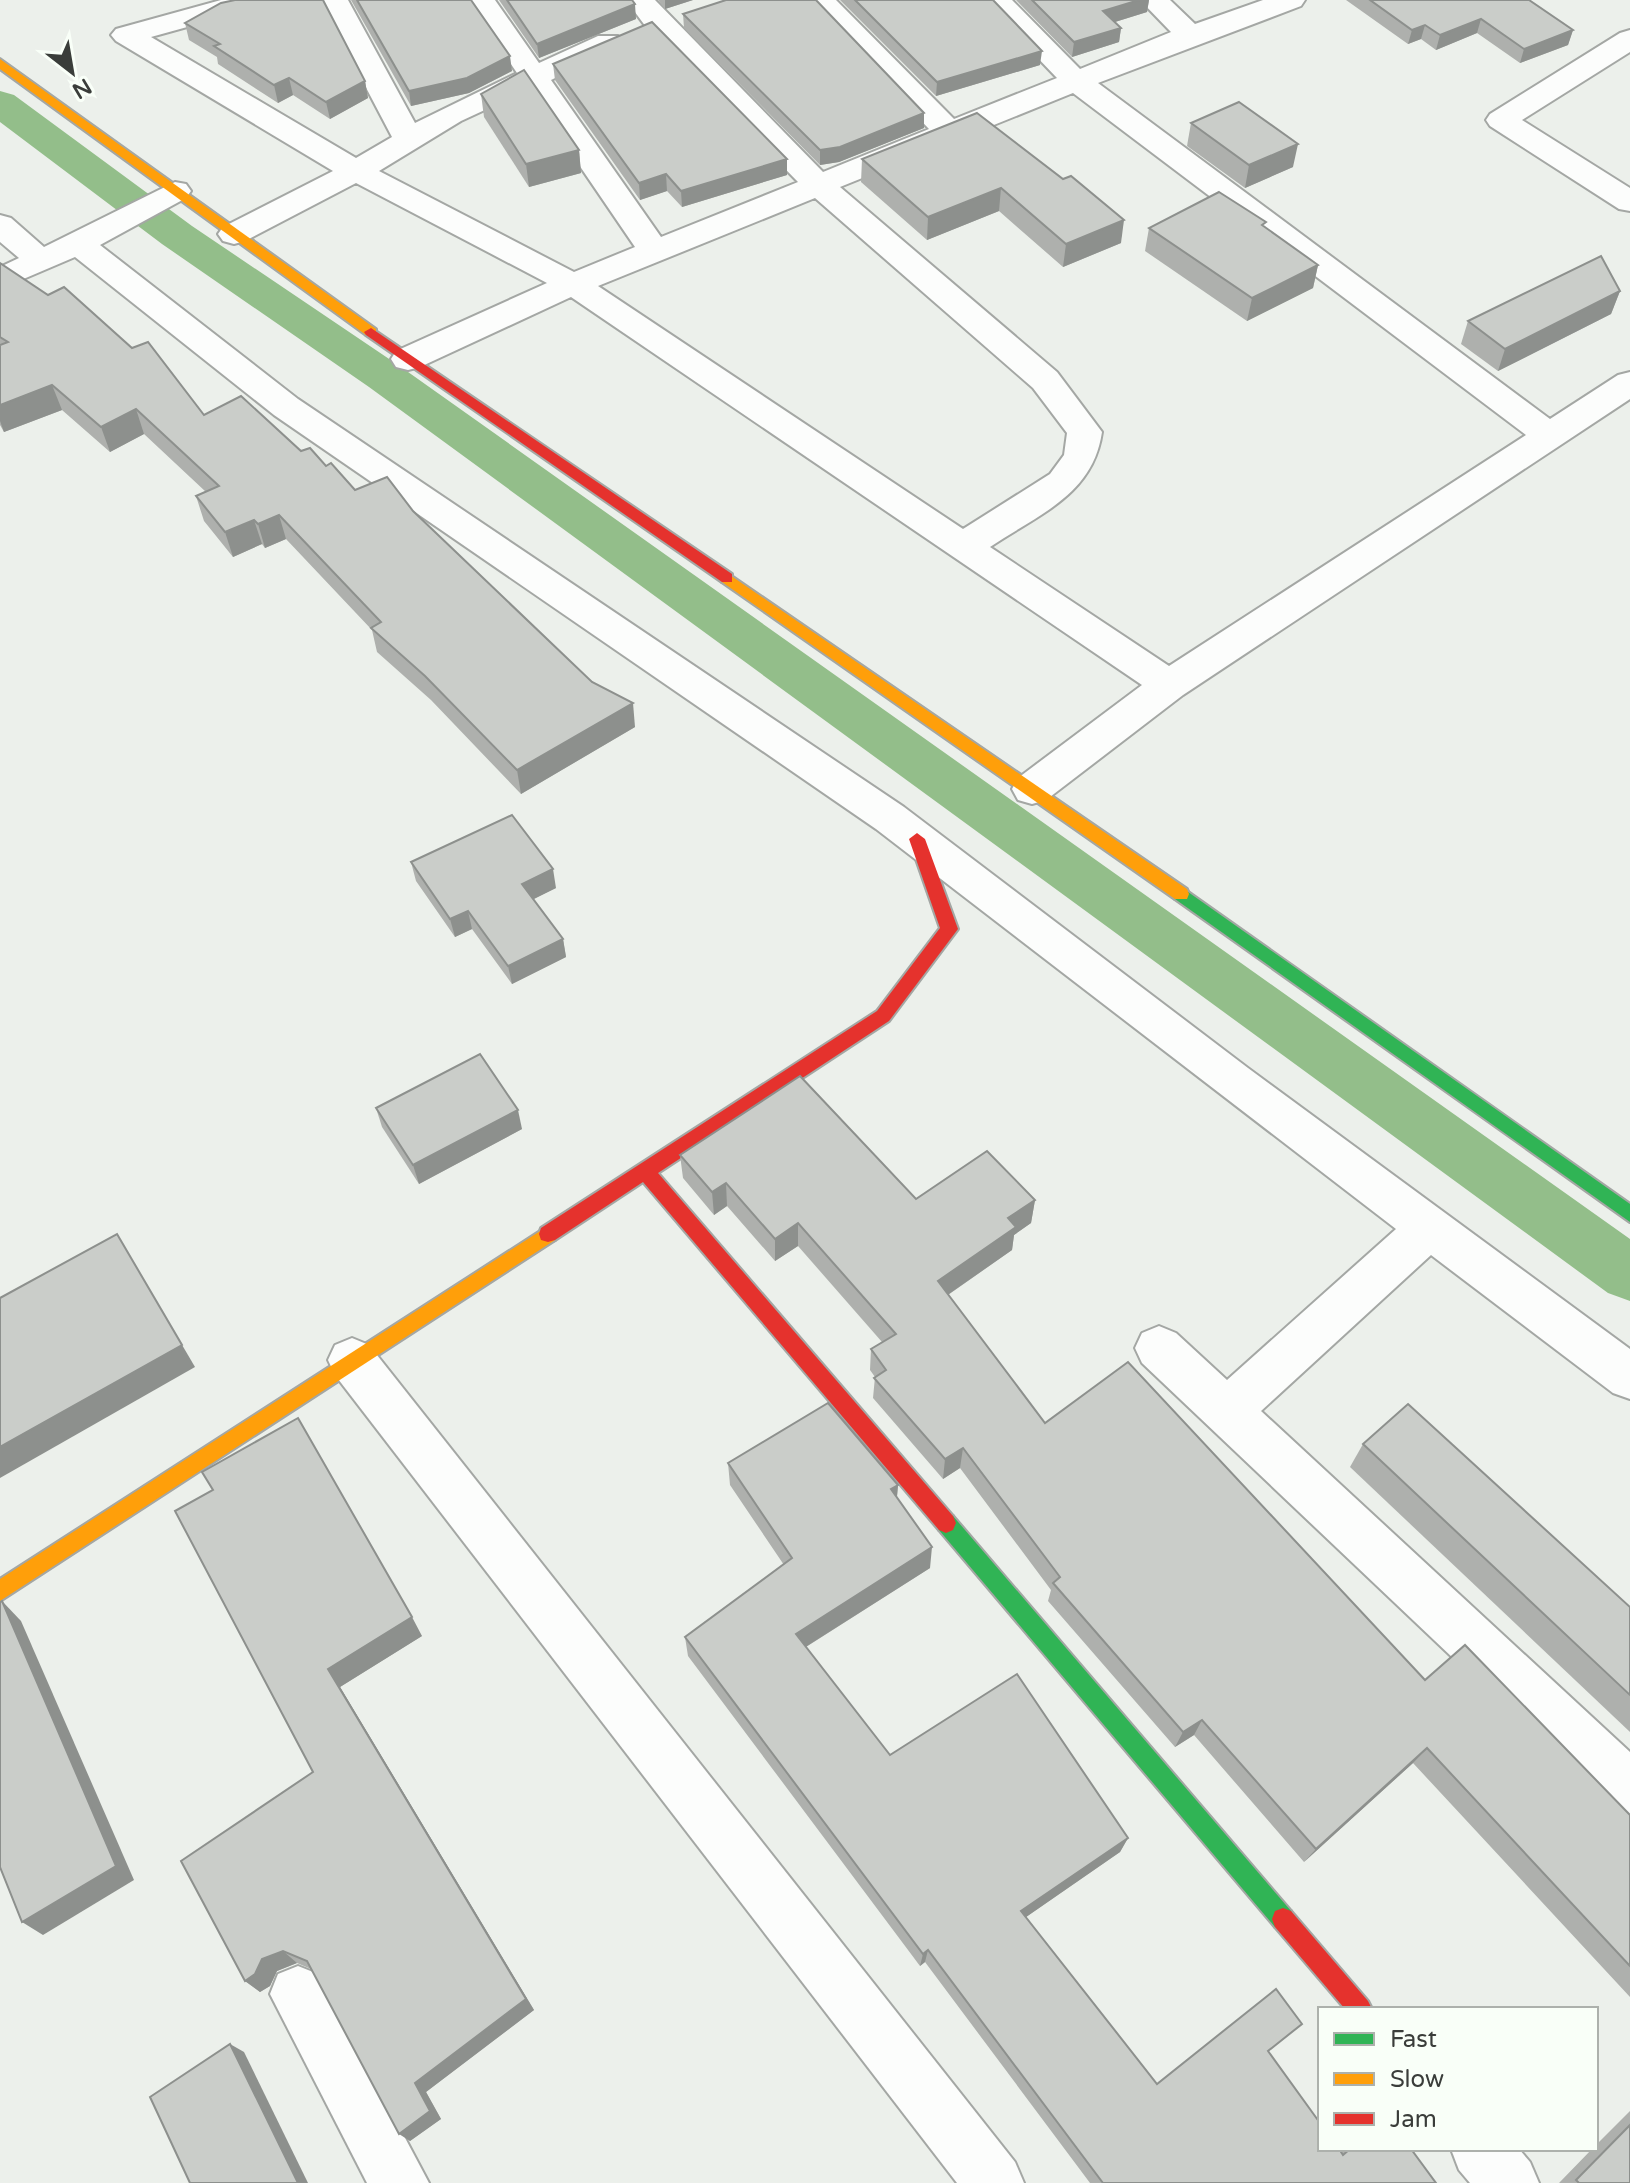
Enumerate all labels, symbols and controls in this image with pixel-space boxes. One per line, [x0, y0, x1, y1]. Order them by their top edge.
north arrow [32, 32, 112, 112]
text: N [68, 73, 96, 104]
legend [1318, 2007, 1598, 2151]
text: Fast [1390, 2025, 1437, 2054]
text: Slow [1390, 2065, 1444, 2094]
text: Jam [1390, 2105, 1437, 2134]

